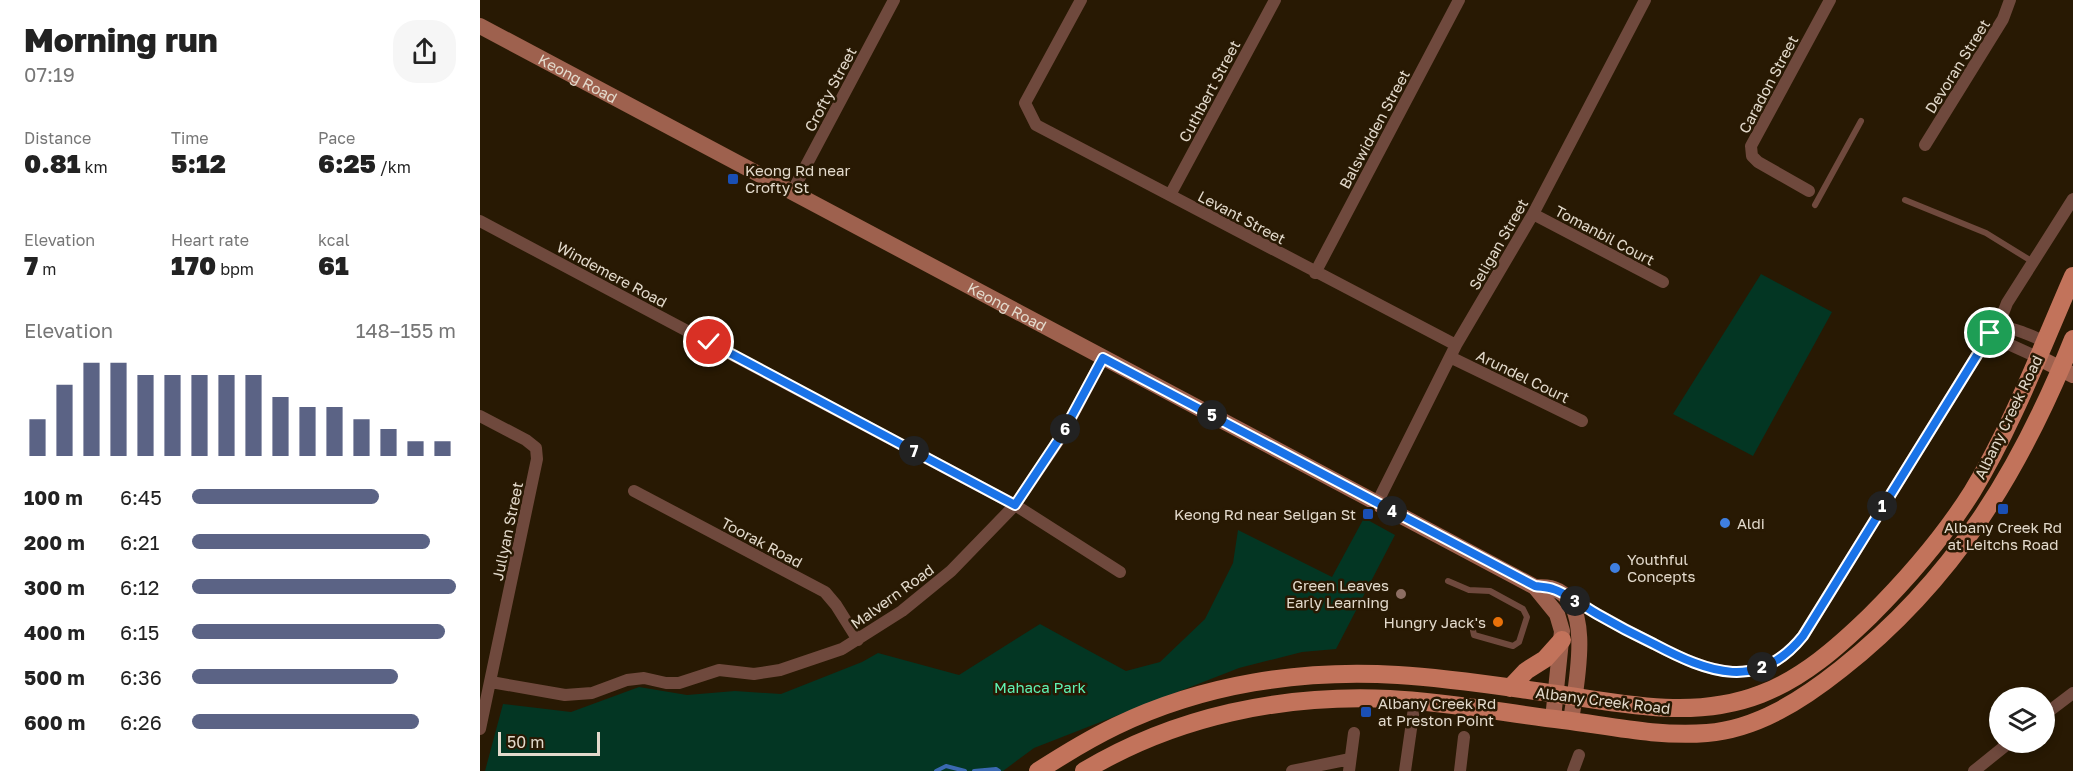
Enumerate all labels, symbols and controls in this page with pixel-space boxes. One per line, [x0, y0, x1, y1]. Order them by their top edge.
street label: Devoran Street [1921, 16, 1993, 116]
text: Morning run [24, 20, 218, 59]
button: share [393, 20, 456, 83]
street label: Caradon Street [1735, 32, 1801, 136]
street label: Cuthbert Street [1175, 37, 1243, 145]
street label: Crofty Street [800, 44, 860, 134]
street label: Keong Road [535, 50, 621, 106]
text: 07:19 [24, 62, 75, 86]
street label: Balswidden Street [1335, 67, 1413, 191]
text: Distance [24, 128, 91, 148]
text: Time [171, 128, 209, 148]
text: Pace [318, 128, 355, 148]
text: 0.81 [24, 148, 81, 179]
text: 5:12 [171, 148, 226, 179]
text: 6:25 [318, 148, 376, 179]
text: km [81, 157, 108, 177]
text: /km [376, 157, 411, 177]
place label: Keong Rd near Crofty St [745, 161, 850, 196]
marker: Keong Rd near Crofty St [726, 172, 740, 186]
street label: Levant Street [1195, 186, 1289, 248]
street label: Seligan Street [1465, 195, 1531, 293]
street label: Tomanbil Court [1552, 201, 1658, 269]
text: Elevation [24, 230, 95, 250]
text: Heart rate [171, 230, 249, 250]
text: kcal [318, 230, 350, 250]
street label: Windemere Road [554, 237, 670, 311]
text: 7 [24, 250, 38, 281]
text: 170 [171, 250, 216, 281]
text: 61 [318, 250, 349, 281]
text: m [38, 259, 56, 279]
text: bpm [216, 259, 254, 279]
street label: Keong Road [965, 278, 1050, 335]
pin [1964, 307, 2015, 358]
pin [683, 316, 734, 367]
icon: arrive [1973, 316, 2006, 349]
text: Elevation [24, 318, 113, 342]
text: 148–155 m [356, 318, 456, 342]
icon: check [692, 325, 725, 358]
street label: Arundel Court [1474, 346, 1572, 406]
street label: Albany Creek Road [1970, 352, 2046, 482]
pin: 5 [1197, 400, 1227, 430]
text: 5 [1207, 405, 1217, 425]
pin: 6 [1050, 414, 1080, 444]
text: 6 [1060, 419, 1070, 439]
pin: 7 [899, 436, 929, 466]
text: 7 [910, 441, 918, 461]
street label: Jullyan Street [488, 480, 526, 582]
text: 100 m [24, 485, 83, 509]
text: 6:45 [120, 485, 162, 509]
pin: 1 [1867, 491, 1897, 521]
pin: 4 [1377, 496, 1407, 526]
text: 1 [1878, 496, 1886, 516]
text: 4 [1387, 501, 1397, 521]
marker: Albany Creek Rd at Leitchs Road [1996, 502, 2010, 516]
place label: Keong Rd near Seligan St [1174, 505, 1356, 523]
marker: Keong Rd near Seligan St [1361, 507, 1375, 521]
street label: Toorak Road [718, 513, 806, 571]
place label: Aldi [1737, 514, 1765, 532]
marker: Aldi [1718, 516, 1732, 530]
place label: Albany Creek Rd at Leitchs Road [1944, 518, 2062, 553]
text: 200 m [24, 530, 85, 554]
text: 6:21 [120, 530, 159, 554]
place label: Youthful Concepts [1627, 550, 1696, 585]
street label: Malvern Road [847, 560, 937, 632]
marker: Youthful Concepts [1608, 561, 1622, 575]
text: 300 m [24, 575, 85, 599]
text: 6:12 [120, 575, 159, 599]
place label: Green Leaves Early Learning [1286, 576, 1389, 611]
pin: 3 [1560, 586, 1590, 616]
marker: Green Leaves Early Learning [1394, 587, 1408, 601]
text: 3 [1570, 591, 1580, 611]
place label: Hungry Jack's [1384, 613, 1486, 631]
marker: Hungry Jack's [1491, 615, 1505, 629]
text: 400 m [24, 620, 85, 644]
text: 6:15 [120, 620, 159, 644]
pin: 2 [1747, 652, 1777, 682]
text: 2 [1757, 657, 1767, 677]
text: 500 m [24, 665, 85, 689]
text: 6:36 [120, 665, 162, 689]
park label: Mahaca Park [994, 678, 1086, 696]
street label: Albany Creek Road [1535, 683, 1671, 717]
map controls [1989, 687, 2055, 753]
button: layers [1989, 687, 2055, 753]
place label: Albany Creek Rd at Preston Point [1378, 694, 1496, 729]
marker: Albany Creek Rd at Preston Point [1359, 705, 1373, 719]
text: 600 m [24, 710, 85, 734]
text: 6:26 [120, 710, 162, 734]
scale bar [498, 729, 600, 756]
text: 50 m [507, 732, 544, 752]

